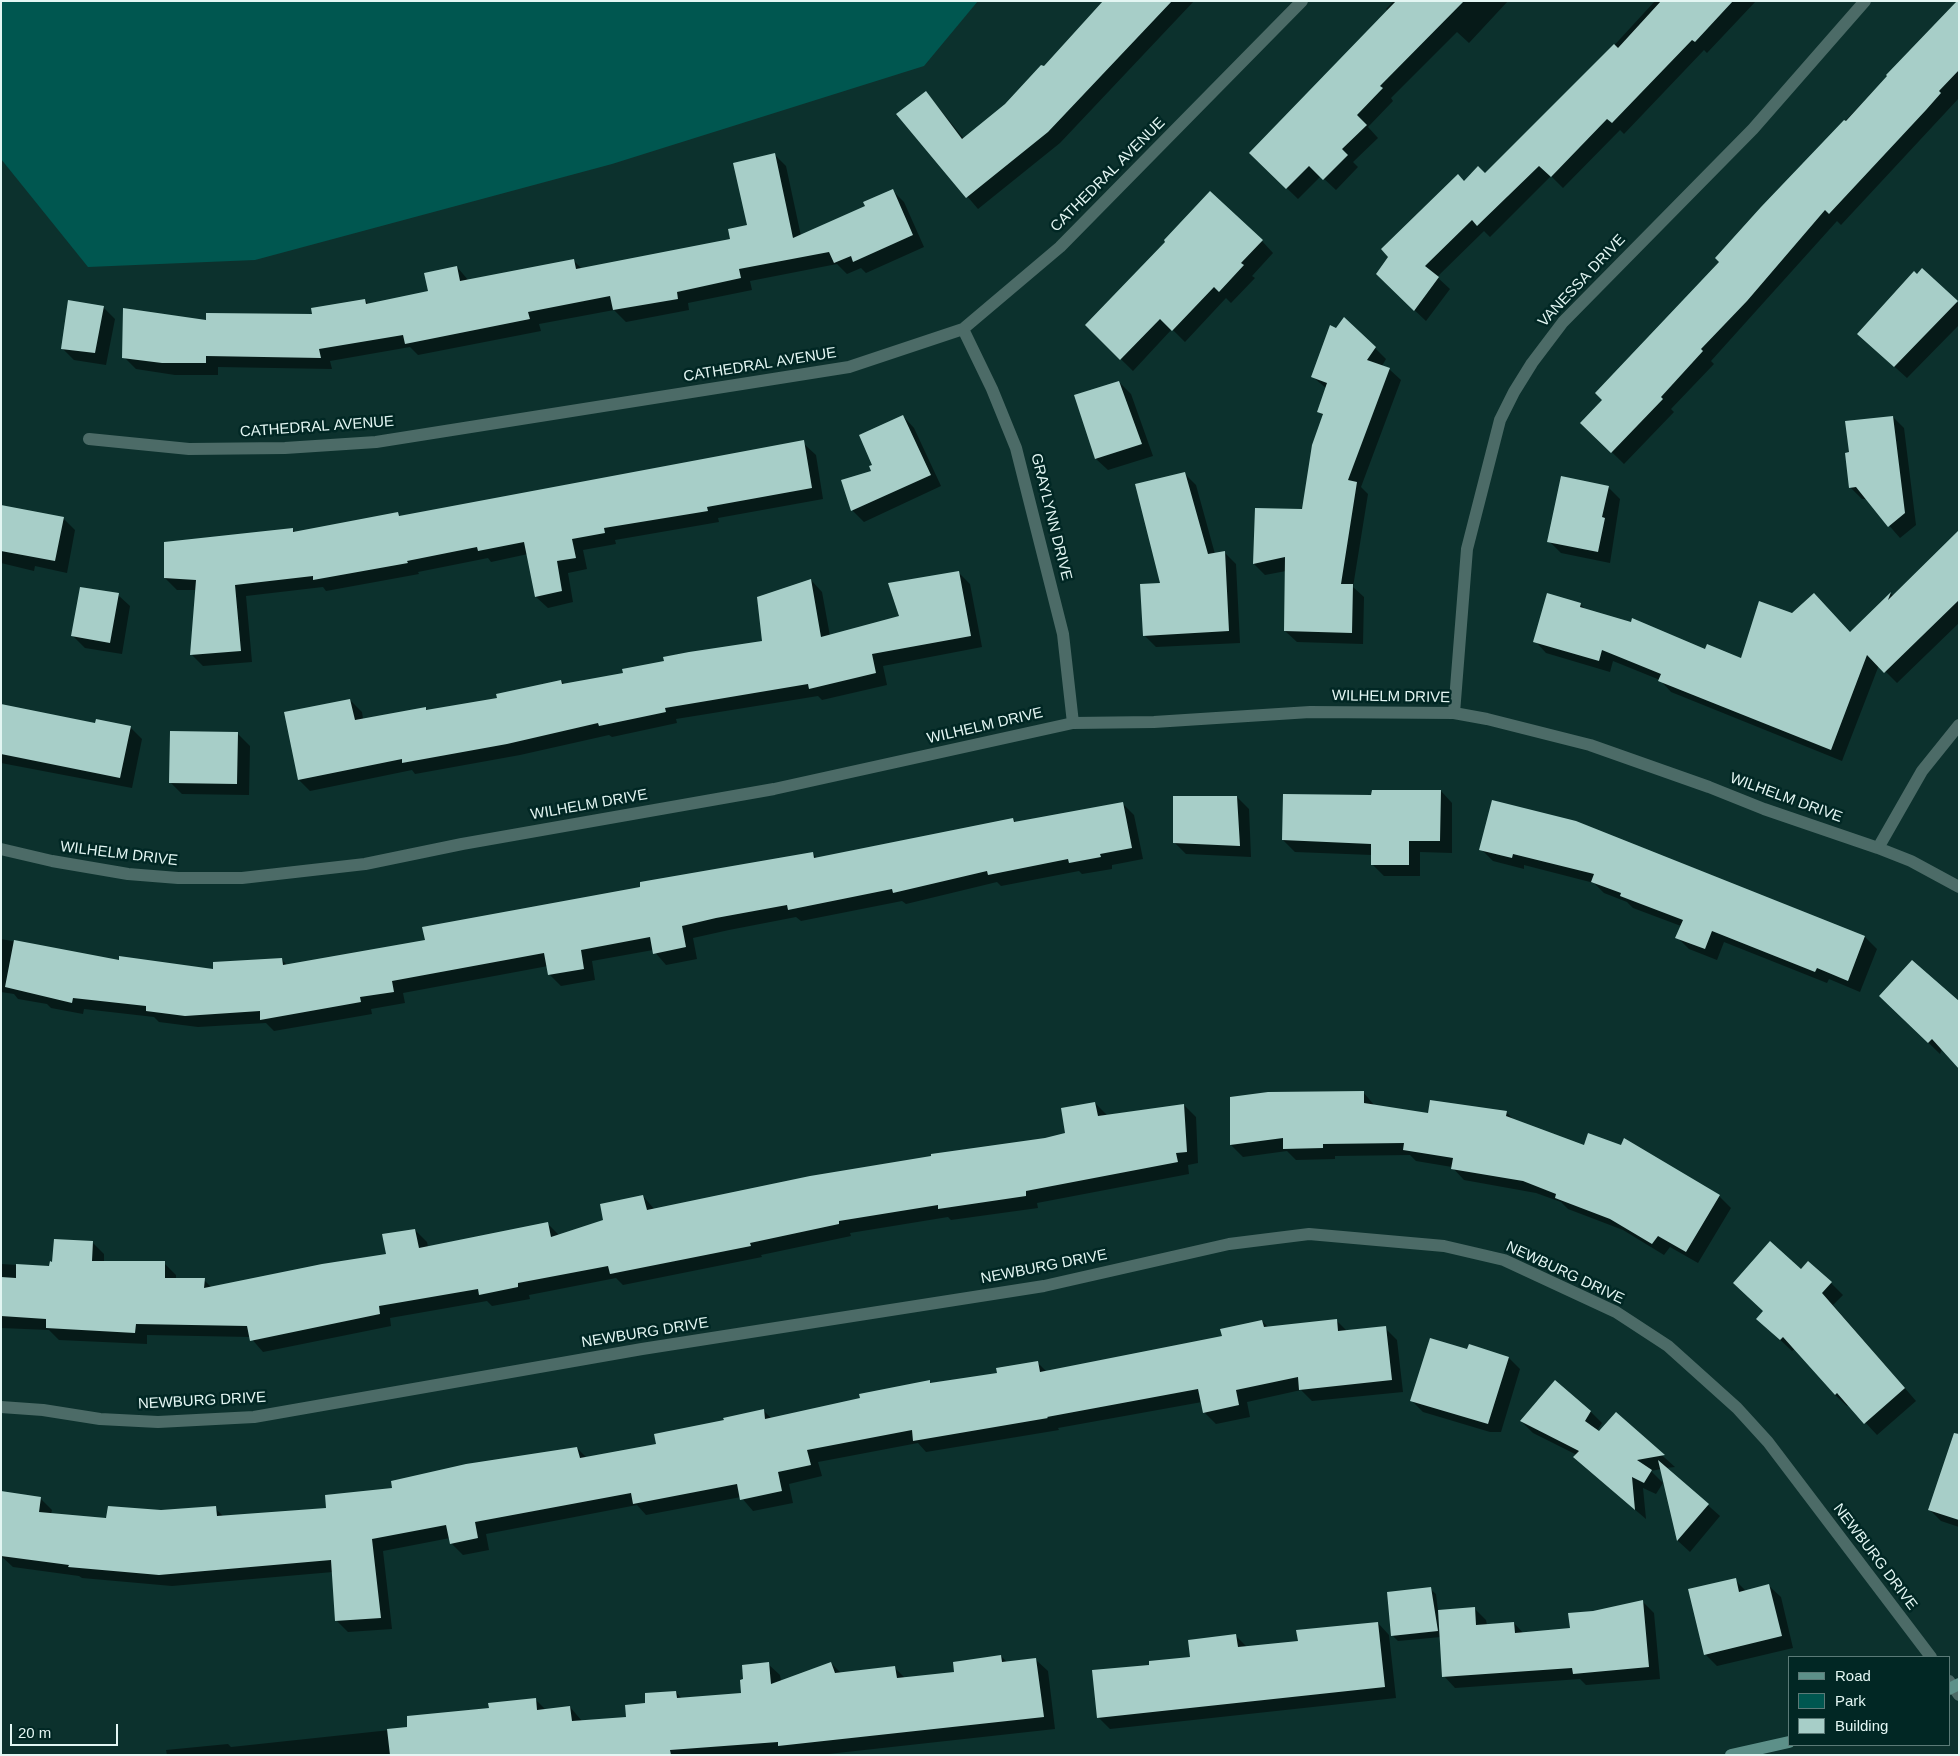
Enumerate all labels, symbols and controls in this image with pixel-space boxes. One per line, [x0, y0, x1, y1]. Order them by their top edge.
street label: CATHEDRAL AVENUE [1047, 114, 1169, 236]
street label: VANESSA DRIVE [1535, 231, 1629, 331]
street label: CATHEDRAL AVENUE [682, 344, 838, 386]
street label: CATHEDRAL AVENUE [239, 413, 395, 441]
street label: GRAYLYNN DRIVE [1027, 452, 1075, 582]
street label: WILHELM DRIVE [1332, 687, 1450, 707]
street label: WILHELM DRIVE [925, 704, 1045, 748]
street label: WILHELM DRIVE [1727, 769, 1845, 827]
street label: WILHELM DRIVE [529, 786, 649, 824]
street label: WILHELM DRIVE [59, 838, 179, 870]
street label: NEWBURG DRIVE [1503, 1238, 1627, 1308]
street label: NEWBURG DRIVE [979, 1246, 1109, 1288]
street label: NEWBURG DRIVE [580, 1314, 710, 1352]
street label: NEWBURG DRIVE [137, 1389, 267, 1413]
street label: NEWBURG DRIVE [1829, 1500, 1921, 1614]
legend [1788, 1656, 1950, 1746]
text: Road [1835, 1667, 1871, 1684]
text: Park [1835, 1692, 1866, 1709]
scale bar [12, 1714, 120, 1746]
text: Building [1835, 1717, 1888, 1734]
text: 20 m [18, 1724, 51, 1741]

